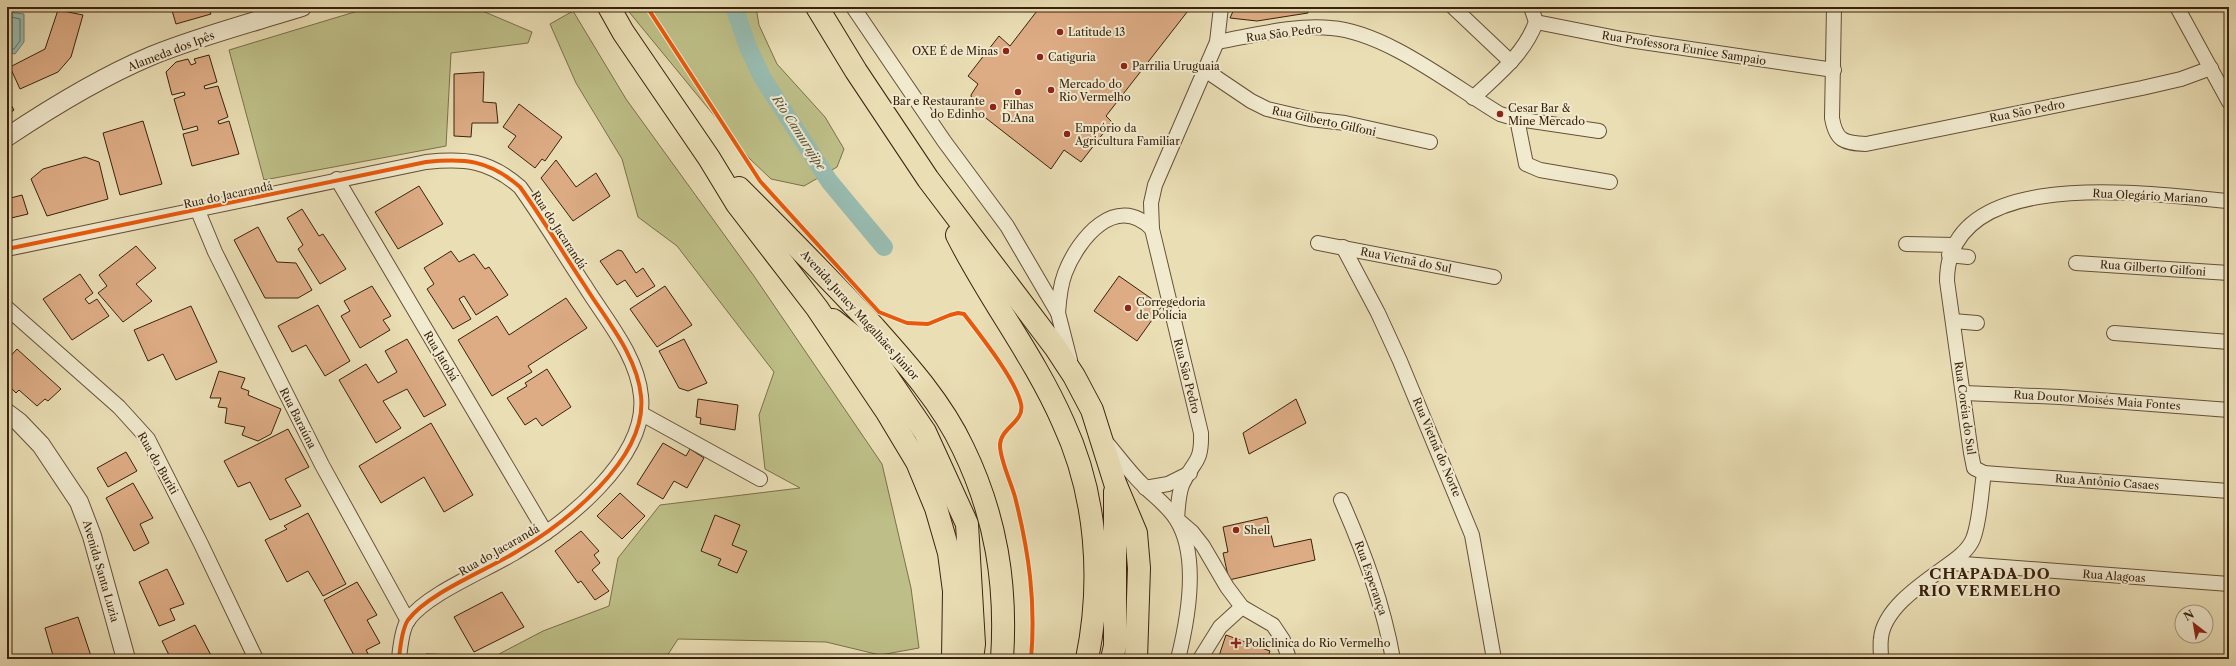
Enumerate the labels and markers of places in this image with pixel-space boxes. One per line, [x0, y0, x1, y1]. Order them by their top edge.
place label: Latitude 13 [1068, 25, 1125, 39]
marker: Latitude 13 [1055, 27, 1065, 37]
place label: OXE É de Minas [912, 44, 998, 58]
marker: OXE É de Minas [1001, 46, 1011, 56]
place label: Catiguria [1048, 50, 1096, 64]
marker: Catiguria [1035, 52, 1045, 62]
place label: Parrilia Uruguaia [1132, 59, 1220, 73]
marker: Parrilia Uruguaia [1119, 61, 1129, 71]
place label: Mercado do Rio Vermelho [1059, 77, 1131, 104]
marker: Mercado do Rio Vermelho [1046, 85, 1056, 95]
marker: Filhas D.Ana [1013, 87, 1023, 97]
place label: Bar e Restaurante do Edinho [892, 94, 985, 121]
place label: Filhas D.Ana [1002, 98, 1034, 125]
place label: Cesar Bar & Mine Mercado [1508, 101, 1585, 128]
marker: Bar e Restaurante do Edinho [988, 102, 998, 112]
marker: Cesar Bar & Mine Mercado [1495, 109, 1505, 119]
place label: Empório da Agricultura Familiar [1074, 121, 1180, 148]
marker: Empório da Agricultura Familiar [1062, 129, 1072, 139]
place label: Corregedoria de Polícia [1136, 295, 1206, 322]
marker: Corregedoria de Polícia [1123, 303, 1133, 313]
place label: Shell [1244, 523, 1271, 537]
marker: Shell [1231, 525, 1241, 535]
place label: Policlinica do Rio Vermelho [1245, 636, 1391, 650]
marker: Policlinica do Rio Vermelho [1230, 637, 1242, 649]

